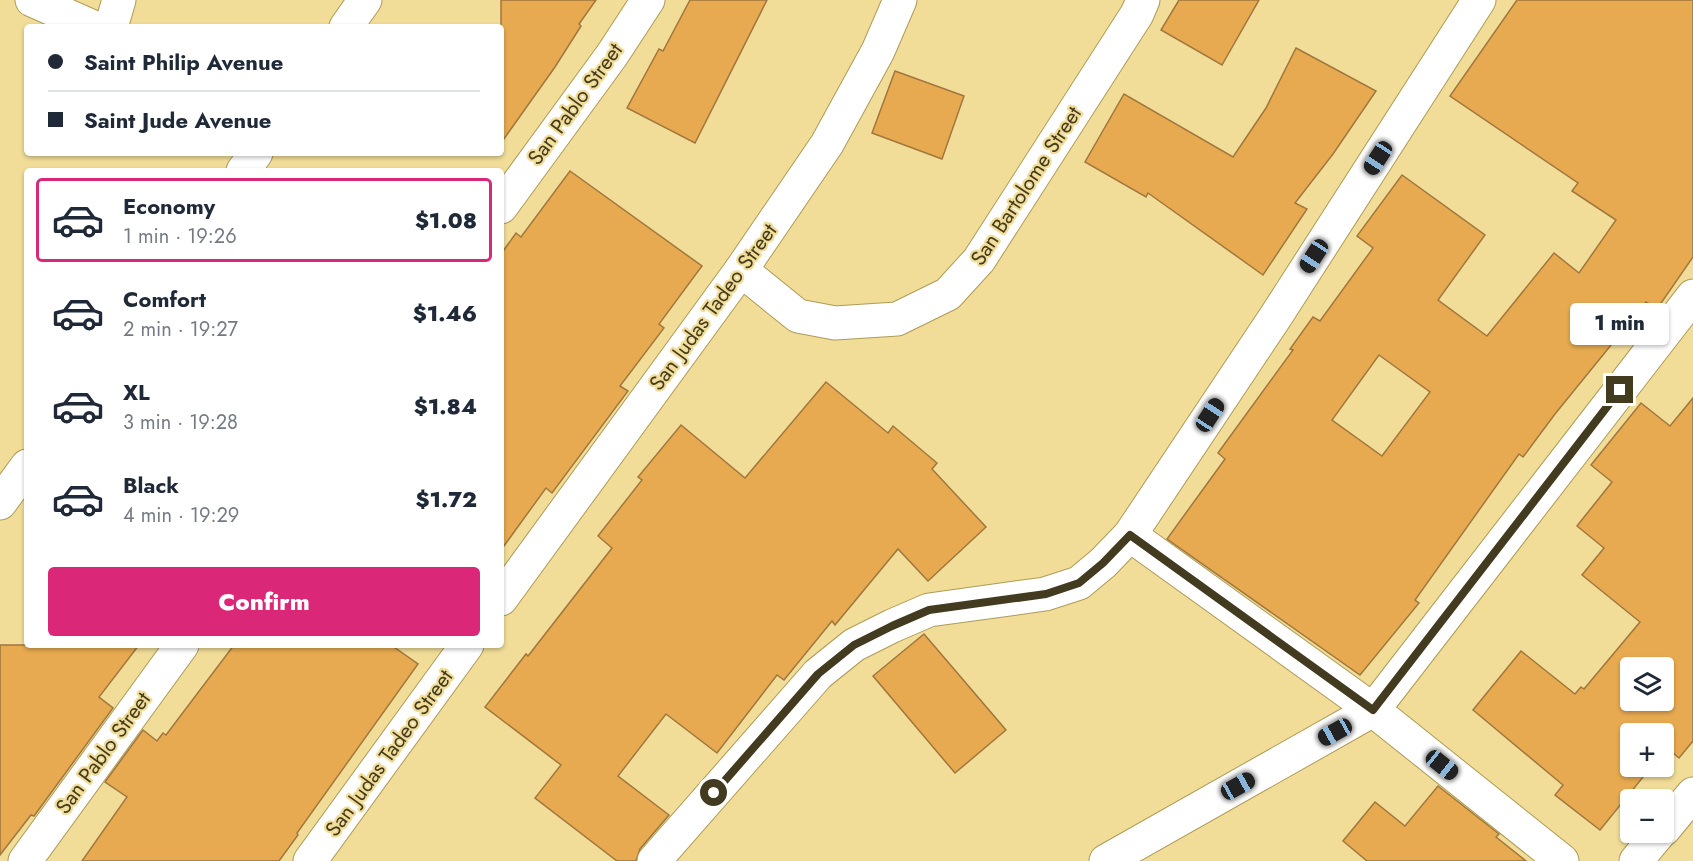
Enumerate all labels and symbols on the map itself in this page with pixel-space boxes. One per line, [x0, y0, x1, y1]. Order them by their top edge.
street label: San Pablo Street [520, 37, 630, 171]
street label: San Bartolome Street [963, 101, 1089, 271]
car [1361, 138, 1395, 178]
street label: San Judas Tadeo Street [642, 217, 784, 397]
car [1297, 236, 1331, 276]
callout: 1 min [1570, 303, 1670, 345]
route end [1606, 376, 1633, 403]
car [1193, 395, 1227, 435]
street label: San Judas Tadeo Street [318, 663, 460, 843]
street label: San Pablo Street [48, 686, 158, 820]
car [1315, 715, 1355, 749]
car [1422, 747, 1462, 783]
car [1218, 769, 1258, 803]
route start [700, 779, 727, 806]

